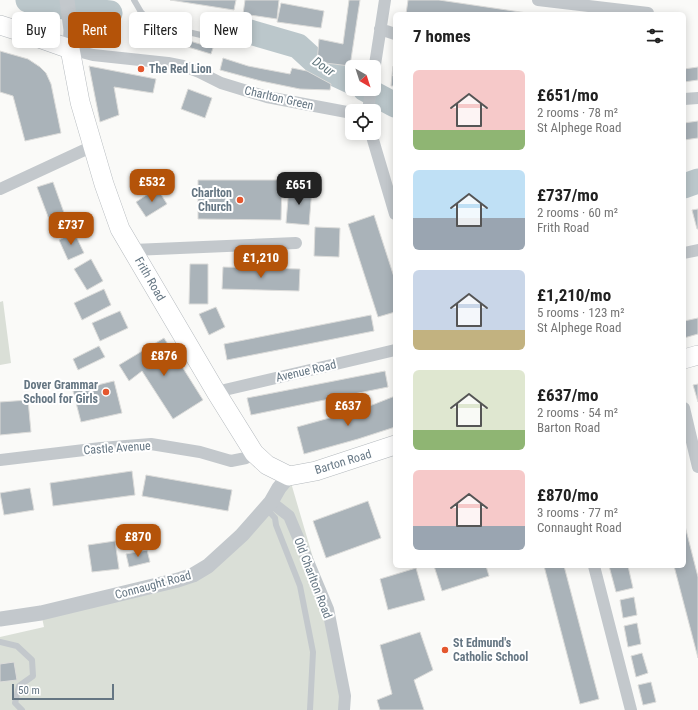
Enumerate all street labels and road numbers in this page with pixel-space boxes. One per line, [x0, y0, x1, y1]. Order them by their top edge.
street label: Charlton Green [243, 83, 315, 113]
street label: Frith Road [132, 255, 168, 303]
street label: Avenue Road [275, 357, 338, 385]
street label: Castle Avenue [83, 439, 151, 457]
street label: Barton Road [313, 447, 373, 477]
street label: Old Charlton Road [291, 536, 335, 620]
street label: Connaught Road [113, 568, 193, 602]

